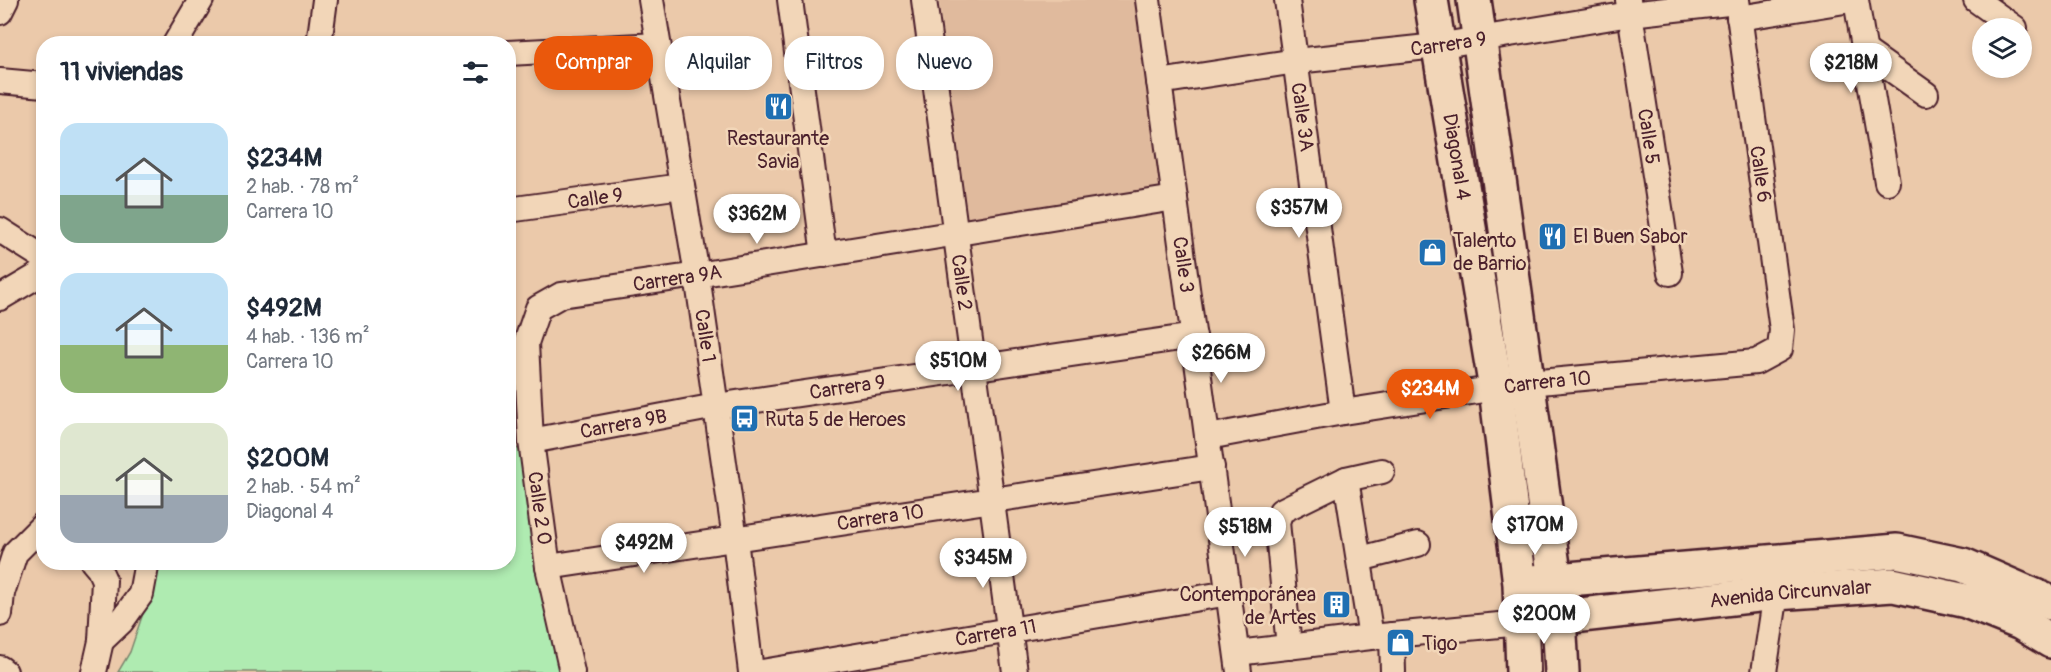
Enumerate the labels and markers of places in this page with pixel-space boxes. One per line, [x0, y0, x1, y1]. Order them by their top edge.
pin: $218M [1809, 43, 1893, 94]
restaurant icon: Restaurante Savia [762, 91, 794, 123]
place label: Restaurante Savia [727, 126, 829, 174]
pin: $357M [1257, 188, 1341, 239]
pin: $362M [715, 194, 799, 245]
restaurant icon: El Buen Sabor [1536, 220, 1568, 252]
place label: El Buen Sabor [1573, 224, 1688, 249]
place label: Talento de Barrio [1453, 228, 1527, 276]
shop icon: Talento de Barrio [1416, 236, 1448, 268]
pin: $266M [1179, 333, 1263, 384]
pin: $510M [916, 341, 1000, 392]
pin: $234M [1388, 369, 1472, 420]
bus stop icon: Ruta 5 de Heroes [728, 403, 760, 435]
place label: Ruta 5 de Heroes [765, 407, 906, 432]
pin: $170M [1493, 505, 1577, 556]
pin: $518M [1203, 507, 1287, 558]
pin: $492M [602, 523, 686, 574]
pin: $345M [941, 538, 1025, 589]
place label: Contemporánea de Artes [1179, 582, 1316, 630]
building icon: Contemporánea de Artes [1321, 589, 1353, 621]
pin: $200M [1502, 594, 1586, 645]
shop icon: Tigo [1385, 627, 1417, 659]
place label: Tigo [1422, 631, 1458, 656]

